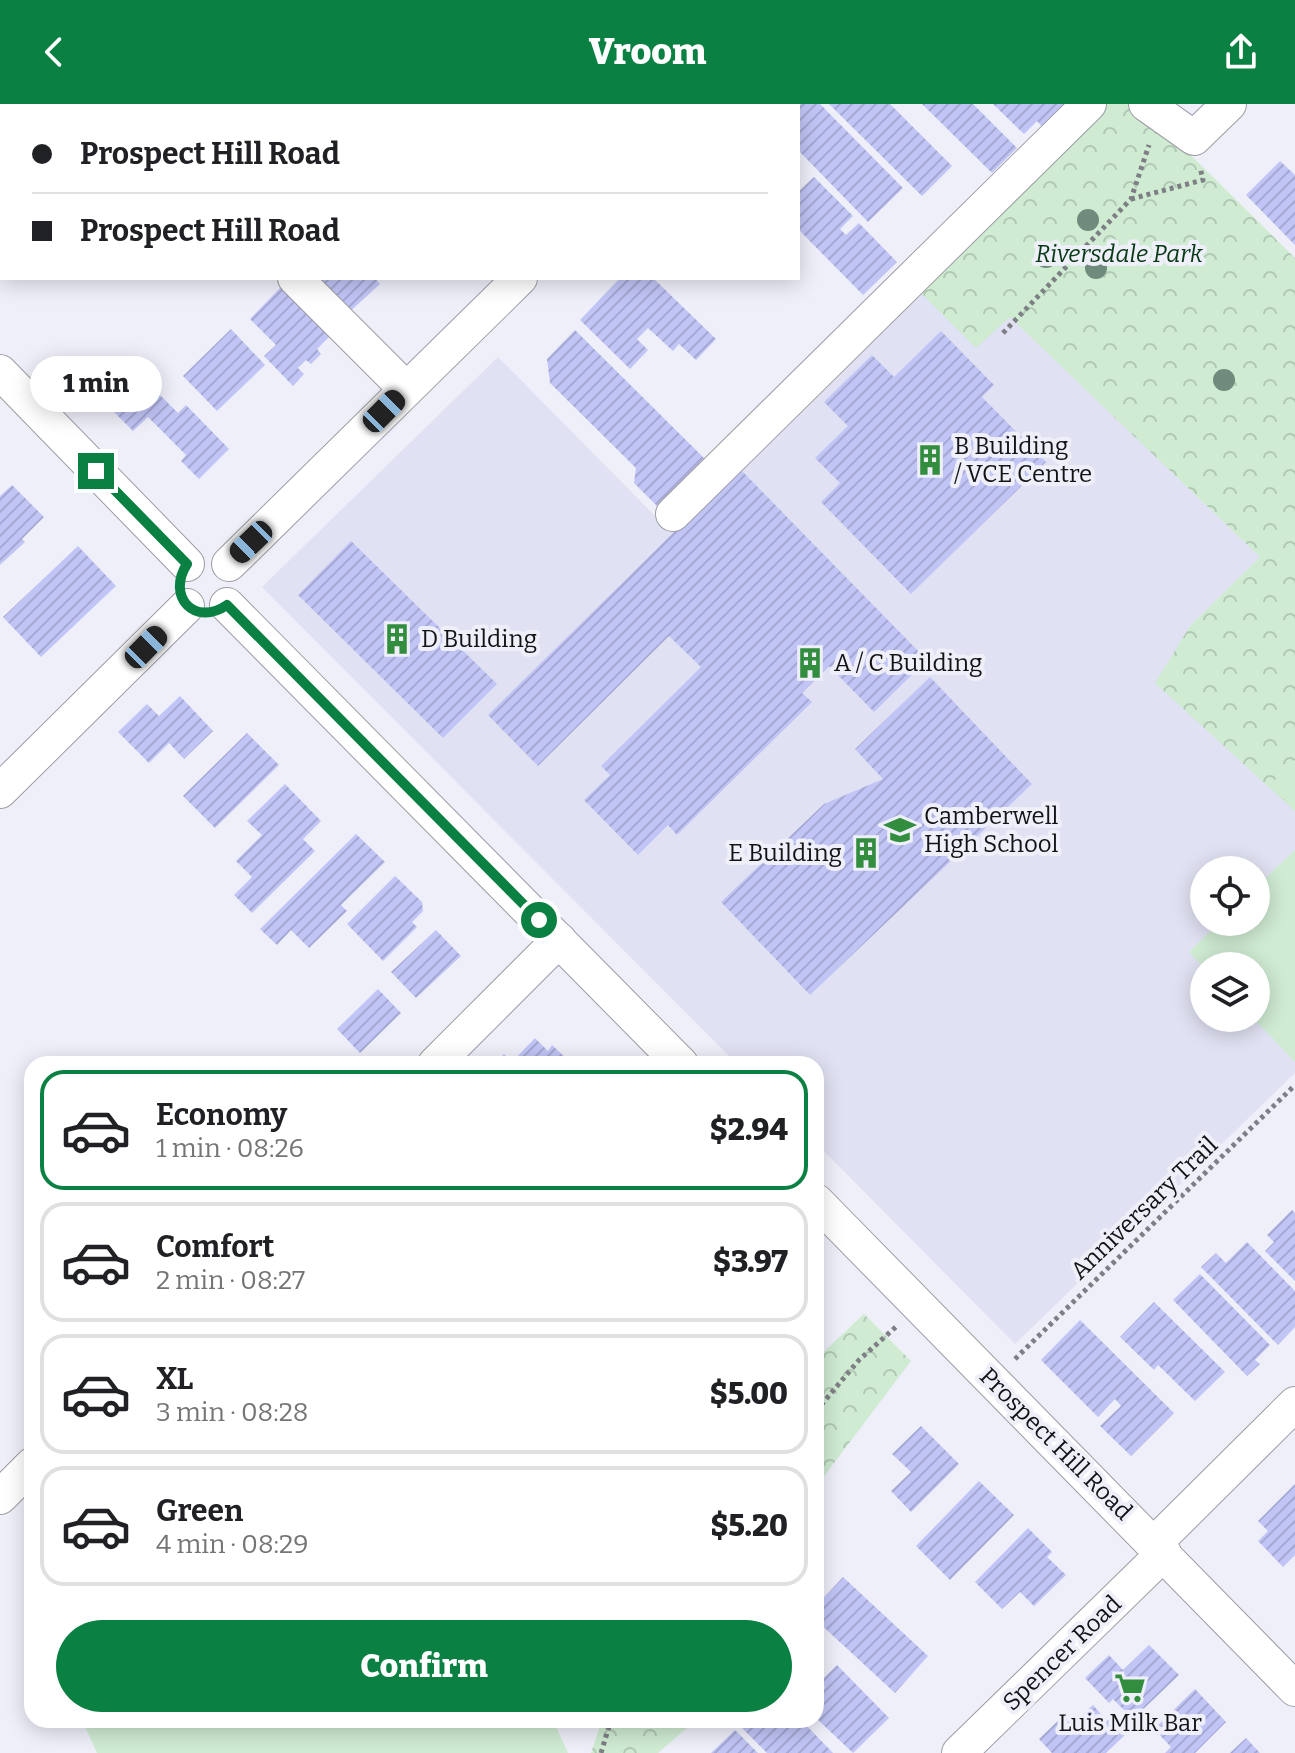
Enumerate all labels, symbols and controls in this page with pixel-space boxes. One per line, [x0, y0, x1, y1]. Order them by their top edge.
icon: back [32, 30, 76, 74]
text: Vroom [589, 30, 706, 74]
icon: share [1219, 30, 1263, 74]
text: Prospect Hill Road [80, 136, 340, 172]
text: Prospect Hill Road [80, 213, 340, 249]
park label: Riversdale Park [1035, 240, 1204, 268]
callout: 1 min [30, 355, 162, 411]
text: 1 min [63, 368, 129, 399]
car [359, 386, 409, 436]
place label: B Building / VCE Centre [954, 432, 1092, 488]
building icon: B Building / VCE Centre [913, 443, 947, 477]
route end [78, 453, 114, 489]
car [225, 517, 277, 567]
car [121, 622, 171, 672]
building icon: D Building [380, 622, 414, 656]
place label: D Building [421, 625, 537, 653]
building icon: A / C Building [793, 646, 827, 680]
place label: A / C Building [834, 649, 983, 677]
place label: Camberwell High School [924, 802, 1059, 858]
school or university icon: Camberwell High School [883, 813, 917, 847]
building icon: E Building [849, 836, 883, 870]
place label: E Building [728, 839, 842, 867]
map controls [1190, 856, 1270, 1032]
button: locate [1190, 856, 1270, 936]
route start [521, 902, 557, 938]
button: layers [1190, 952, 1270, 1032]
icon: car [60, 1094, 132, 1166]
text: Economy [156, 1097, 287, 1133]
text: $2.94 [710, 1112, 788, 1148]
street label: Anniversary Trail [1065, 1131, 1223, 1285]
text: 1 min · 08:26 [156, 1133, 304, 1164]
icon: car [60, 1226, 132, 1298]
text: Comfort [156, 1229, 274, 1265]
text: $3.97 [713, 1244, 788, 1280]
text: 2 min · 08:27 [156, 1265, 305, 1296]
icon: car [60, 1358, 132, 1430]
text: XL [156, 1361, 193, 1397]
street label: Prospect Hill Road [974, 1362, 1138, 1526]
text: $5.00 [710, 1376, 788, 1412]
text: 3 min · 08:28 [156, 1397, 308, 1428]
icon: car [60, 1490, 132, 1562]
text: Green [156, 1493, 243, 1529]
text: $5.20 [710, 1508, 788, 1544]
text: 4 min · 08:29 [156, 1529, 308, 1560]
street label: Spencer Road [997, 1590, 1127, 1716]
button: Confirm [56, 1620, 792, 1712]
supermarket icon: Luis Milk Bar [1113, 1671, 1147, 1705]
place label: Luis Milk Bar [1058, 1709, 1202, 1737]

